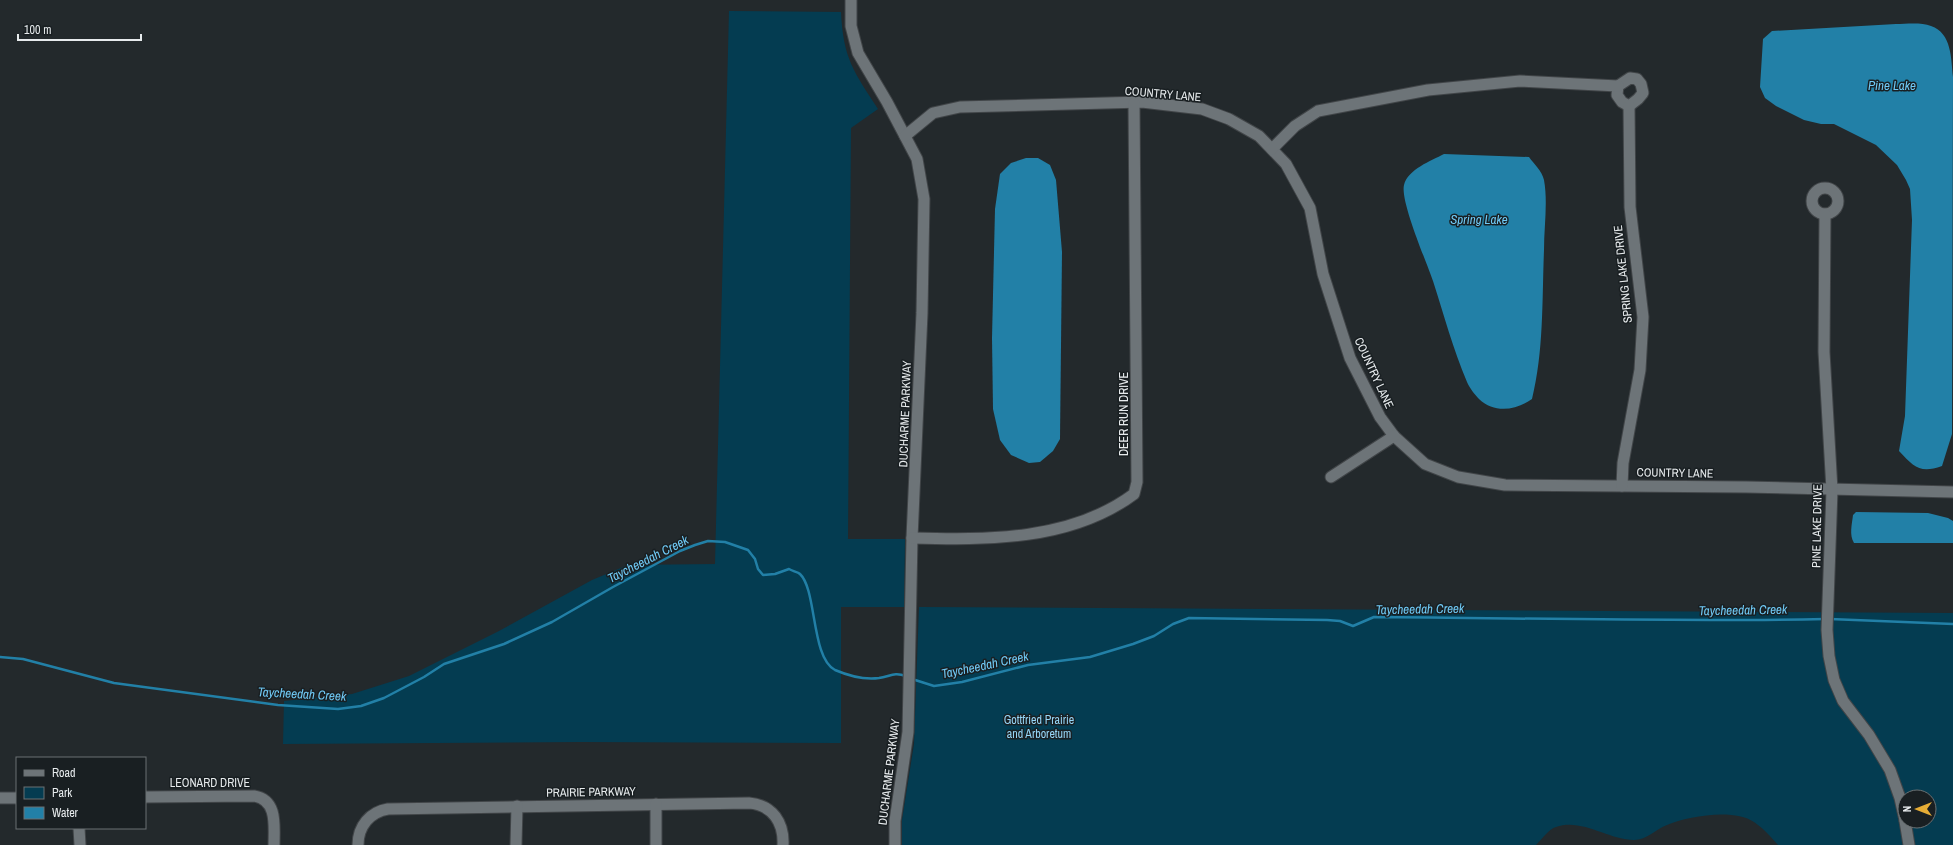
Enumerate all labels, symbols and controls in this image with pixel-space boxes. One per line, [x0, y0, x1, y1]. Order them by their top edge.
scale bar [18, 16, 141, 42]
text: 100 m [24, 22, 51, 38]
water label: Pine Lake [1868, 77, 1916, 94]
street label: COUNTRY LANE [1124, 83, 1202, 105]
water label: Spring Lake [1450, 211, 1508, 228]
street label: SPRING LAKE DRIVE [1610, 224, 1636, 324]
street label: COUNTRY LANE [1351, 335, 1397, 411]
street label: DUCHARME PARKWAY [895, 360, 915, 468]
street label: DEER RUN DRIVE [1116, 372, 1132, 456]
street label: COUNTRY LANE [1636, 464, 1714, 482]
street label: PINE LAKE DRIVE [1808, 484, 1826, 568]
water label: Taycheedah Creek [605, 531, 692, 587]
water label: Taycheedah Creek [1376, 600, 1465, 618]
water label: Taycheedah Creek [1699, 601, 1788, 619]
water label: Taycheedah Creek [940, 647, 1031, 683]
water label: Taycheedah Creek [257, 683, 347, 705]
park label: Gottfried Prairie and Arboretum [1004, 712, 1074, 742]
street label: DUCHARME PARKWAY [875, 717, 904, 826]
legend [16, 757, 146, 829]
text: Road [52, 765, 76, 781]
street label: LEONARD DRIVE [170, 775, 250, 791]
street label: PRAIRIE PARKWAY [546, 783, 636, 801]
text: Park [52, 785, 72, 801]
north arrow [1897, 789, 1937, 829]
text: Water [52, 805, 79, 821]
text: N [1900, 806, 1914, 812]

